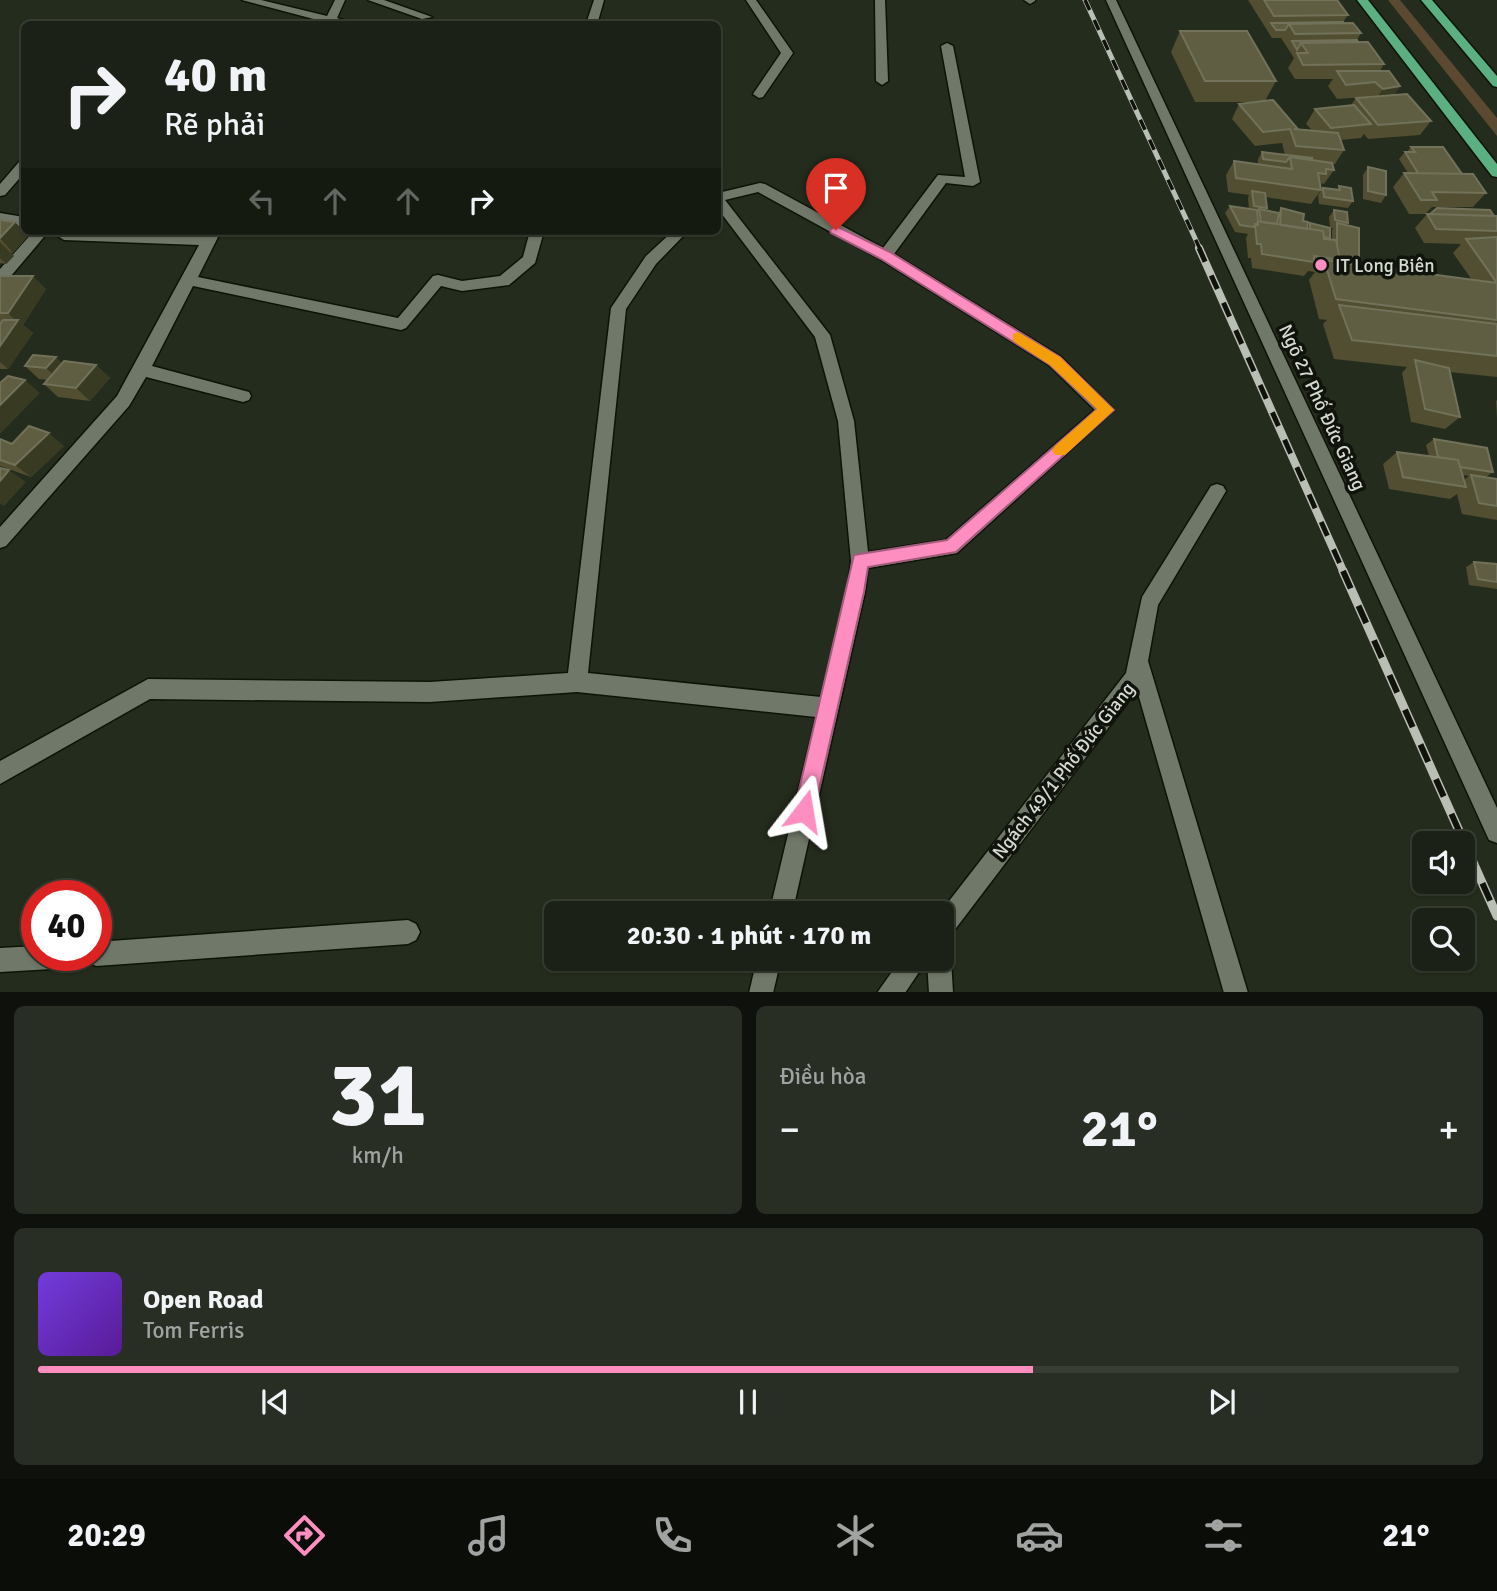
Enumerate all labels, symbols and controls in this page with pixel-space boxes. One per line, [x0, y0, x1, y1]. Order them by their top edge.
text: 40 m [164, 45, 267, 105]
icon: right [49, 49, 140, 140]
text: Rẽ phải [164, 105, 265, 144]
pin [806, 158, 866, 230]
icon: arrive [817, 169, 855, 207]
icon: left [243, 182, 281, 220]
icon: ahead [316, 182, 354, 220]
icon: ahead [389, 182, 427, 220]
icon: right [462, 182, 500, 220]
place label: IT Long Biên [1335, 254, 1435, 278]
marker: IT Long Biên [1313, 257, 1329, 273]
street label: Ngõ 27 Phố Đức Giang [1273, 321, 1371, 494]
street label: Ngách 49/1 Phố Đức Giang [987, 677, 1140, 864]
position arrow [767, 774, 841, 848]
map controls [1412, 831, 1475, 971]
button: sound [1412, 831, 1475, 894]
speed limit sign: 40 [21, 880, 112, 971]
button: search [1412, 908, 1475, 971]
text: 20:30 · 1 phút · 170 m [627, 920, 871, 952]
text: 31 [329, 1039, 427, 1152]
text: Điều hòa [780, 1062, 866, 1091]
text: 21° [1081, 1097, 1158, 1161]
text: − [780, 1106, 800, 1153]
text: + [1438, 1106, 1459, 1153]
text: km/h [352, 1141, 404, 1170]
text: Open Road [143, 1284, 264, 1316]
text: Tom Ferris [143, 1316, 244, 1345]
icon: previous [256, 1383, 294, 1421]
icon: pause [729, 1383, 767, 1421]
icon: next [1203, 1383, 1241, 1421]
icon: directions [280, 1511, 329, 1560]
icon: music [464, 1511, 513, 1560]
icon: phone [648, 1511, 697, 1560]
icon: climate [831, 1511, 880, 1560]
icon: car [1015, 1511, 1064, 1560]
icon: filters [1199, 1511, 1248, 1560]
text: 20:29 [67, 1516, 146, 1555]
text: 21° [1382, 1516, 1430, 1555]

